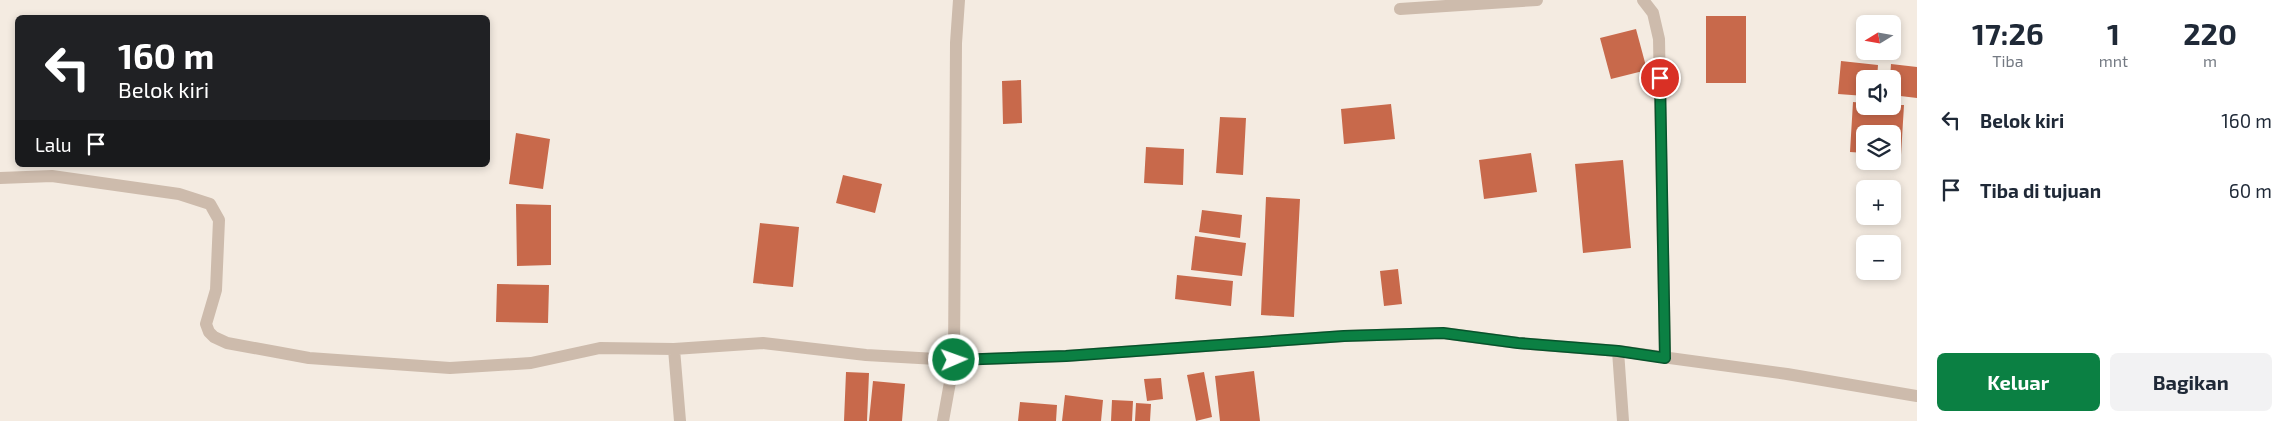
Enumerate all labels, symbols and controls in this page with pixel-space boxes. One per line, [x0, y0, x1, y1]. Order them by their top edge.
north arrow [1856, 15, 1901, 60]
map controls [1856, 15, 1901, 280]
text: 17:26 [1972, 15, 2044, 51]
text: 1 [2107, 15, 2120, 51]
text: 220 [2183, 15, 2237, 51]
text: 160 m [118, 34, 214, 76]
icon: left [35, 35, 100, 100]
text: Tiba [1992, 51, 2023, 70]
text: mnt [2099, 51, 2128, 70]
text: m [2203, 51, 2217, 70]
pin [1639, 57, 1681, 99]
icon: arrive [1646, 64, 1674, 92]
button: sound [1856, 70, 1901, 115]
text: Belok kiri [118, 76, 209, 102]
icon: left [1937, 106, 1965, 134]
text: Belok kiri [1980, 109, 2064, 132]
text: 160 m [2221, 109, 2272, 132]
button: layers [1856, 125, 1901, 170]
icon: arrive [82, 130, 110, 158]
text: Lalu [35, 133, 72, 156]
icon: arrive [1937, 176, 1965, 204]
text: Tiba di tujuan [1980, 179, 2101, 202]
text: 60 m [2229, 179, 2272, 202]
button: + [1856, 180, 1901, 225]
button: − [1856, 235, 1901, 280]
position arrow [927, 333, 979, 385]
button: Keluar [1937, 353, 2100, 411]
button: Bagikan [2110, 353, 2272, 411]

